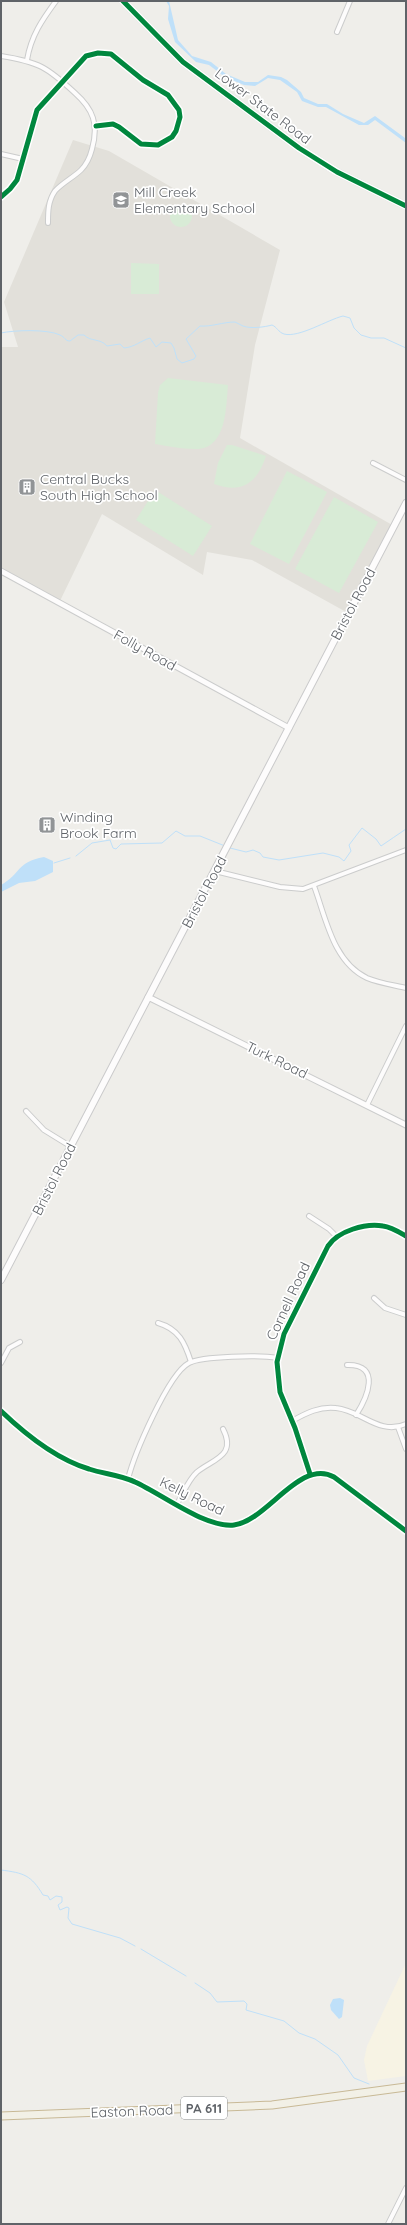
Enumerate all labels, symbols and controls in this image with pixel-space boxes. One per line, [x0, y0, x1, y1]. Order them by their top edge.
street label: Lower State Road [211, 64, 315, 148]
place label: Mill Creek Elementary School [134, 183, 255, 217]
school or university icon: Mill Creek Elementary School [111, 190, 131, 210]
place label: Central Bucks South High School [40, 470, 158, 504]
building icon: Central Bucks South High School [17, 477, 37, 497]
street label: Bristol Road [327, 565, 379, 643]
street label: Folly Road [110, 625, 180, 675]
place label: Winding Brook Farm [60, 808, 137, 842]
building icon: Winding Brook Farm [37, 815, 57, 835]
street label: Bristol Road [178, 853, 230, 931]
street label: Turk Road [243, 1037, 311, 1083]
street label: Bristol Road [28, 1140, 80, 1218]
street label: Cornell Road [262, 1259, 314, 1343]
street label: Kelly Road [157, 1473, 227, 1519]
road number: PA 611 [181, 2097, 227, 2119]
street label: Easton Road [90, 2101, 174, 2121]

